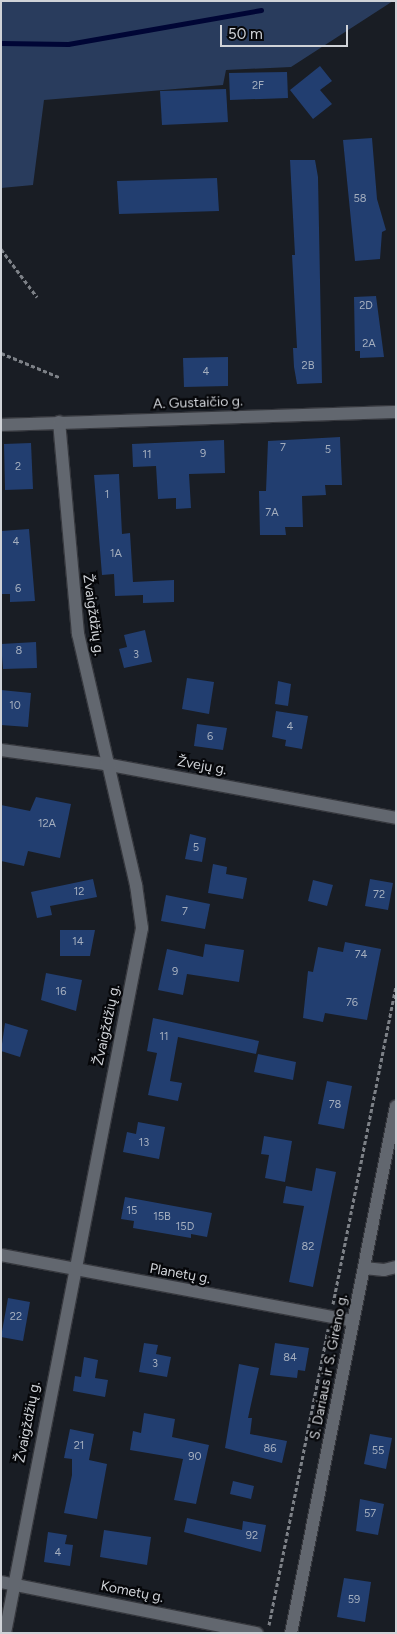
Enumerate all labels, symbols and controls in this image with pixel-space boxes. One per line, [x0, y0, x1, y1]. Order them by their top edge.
scale bar [222, 15, 350, 47]
text: 50 m [228, 25, 263, 43]
house number: 2F [252, 79, 264, 93]
house number: 58 [353, 192, 367, 206]
house number: 2D [359, 299, 373, 313]
house number: 2A [362, 337, 376, 351]
house number: 2B [302, 359, 314, 373]
house number: 4 [203, 365, 209, 379]
street label: A. Gustaičio g. [153, 393, 243, 413]
house number: 7 [280, 441, 286, 455]
house number: 5 [325, 443, 331, 457]
house number: 9 [200, 447, 206, 461]
house number: 11 [142, 448, 152, 462]
house number: 2 [15, 460, 21, 474]
house number: 1 [105, 488, 109, 502]
house number: 7A [265, 506, 279, 520]
house number: 4 [13, 535, 19, 549]
house number: 1A [110, 547, 122, 561]
street label: Žvaigždžių g. [79, 573, 107, 657]
house number: 6 [15, 582, 21, 596]
house number: 8 [16, 644, 22, 658]
house number: 3 [133, 648, 139, 662]
house number: 10 [9, 699, 21, 713]
house number: 4 [287, 720, 293, 734]
house number: 6 [207, 730, 213, 744]
street label: Žvejų g. [176, 753, 228, 779]
house number: 12A [38, 817, 56, 831]
house number: 5 [193, 841, 199, 855]
house number: 12 [74, 885, 84, 899]
house number: 72 [373, 888, 385, 902]
house number: 7 [182, 905, 188, 919]
house number: 14 [72, 935, 84, 949]
house number: 74 [355, 948, 367, 962]
house number: 9 [172, 965, 178, 979]
street label: Žvaigždžių g. [90, 983, 124, 1067]
house number: 16 [56, 985, 66, 999]
house number: 76 [346, 996, 358, 1010]
house number: 11 [159, 1030, 169, 1044]
house number: 78 [329, 1098, 341, 1112]
house number: 13 [139, 1136, 149, 1150]
house number: 15 [127, 1204, 137, 1218]
house number: 15B [153, 1210, 171, 1224]
house number: 15D [176, 1220, 194, 1234]
house number: 82 [302, 1240, 314, 1254]
street label: Planetų g. [148, 1260, 212, 1288]
street label: S. Dariaus ir S. Girėno g. [307, 1293, 351, 1441]
house number: 22 [10, 1310, 22, 1324]
house number: 84 [283, 1351, 297, 1365]
house number: 3 [152, 1357, 158, 1371]
street label: Žvaigždžių g. [12, 1380, 44, 1464]
house number: 21 [74, 1439, 84, 1453]
house number: 86 [264, 1442, 276, 1456]
house number: 55 [372, 1444, 384, 1458]
house number: 90 [188, 1450, 202, 1464]
house number: 57 [364, 1507, 376, 1521]
house number: 92 [246, 1529, 258, 1543]
house number: 4 [55, 1546, 61, 1560]
street label: Kometų g. [99, 1578, 165, 1606]
house number: 59 [348, 1593, 360, 1607]

